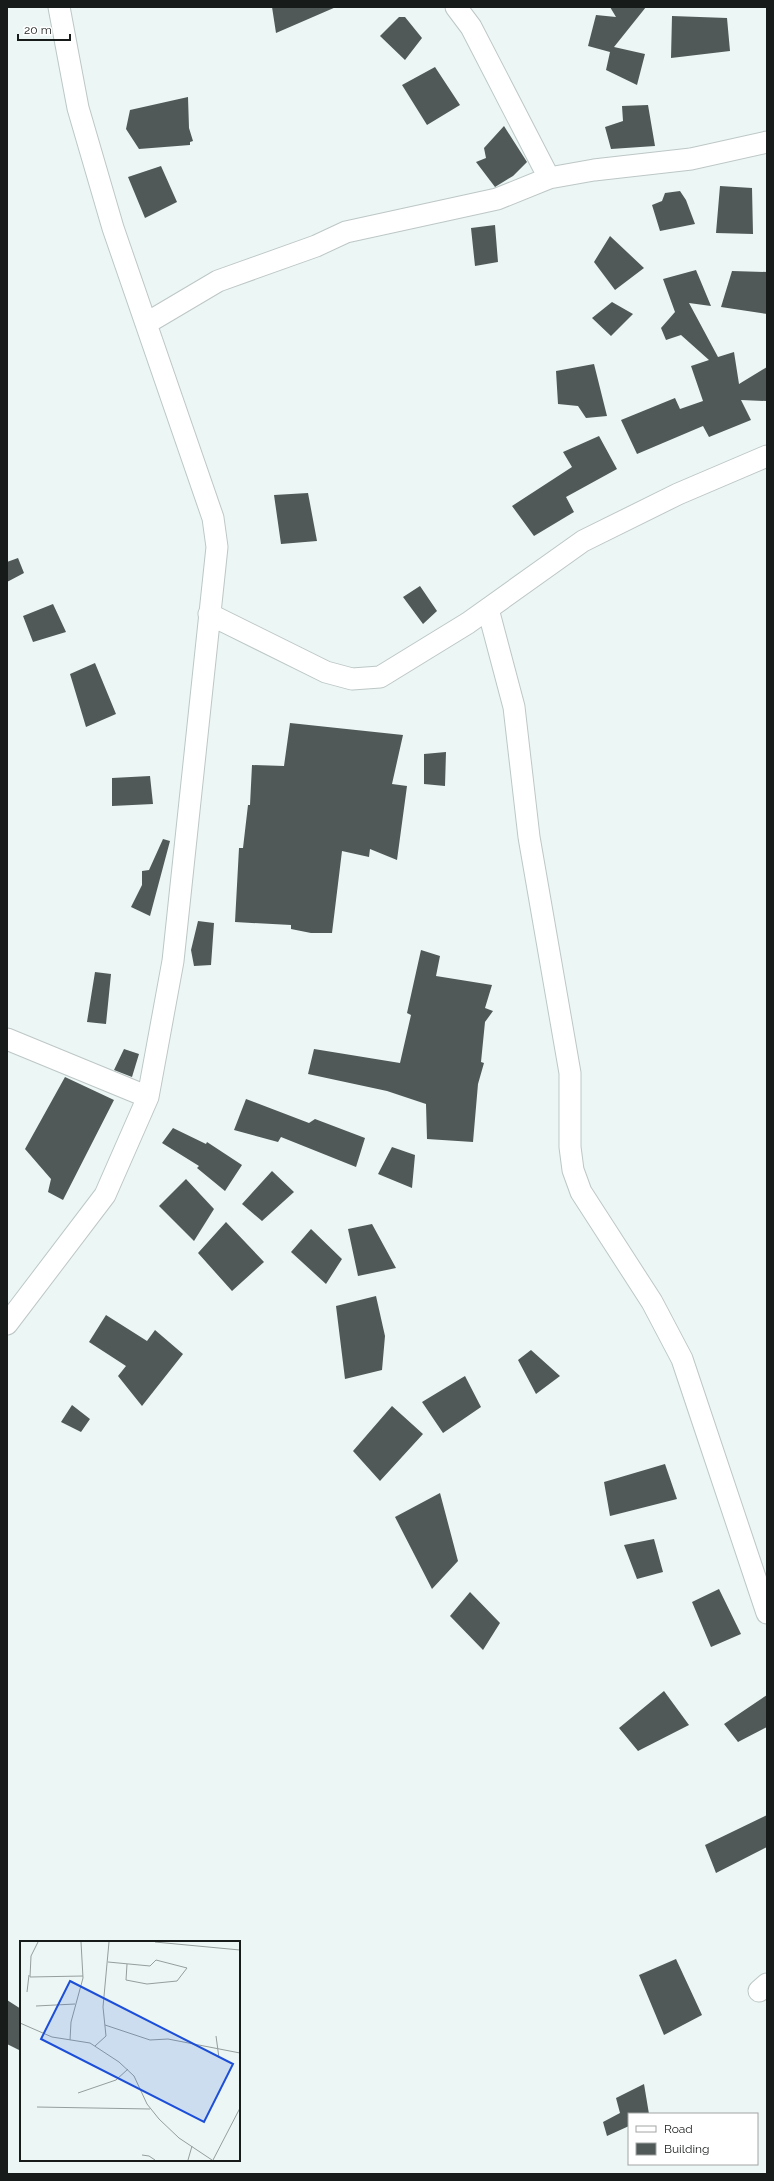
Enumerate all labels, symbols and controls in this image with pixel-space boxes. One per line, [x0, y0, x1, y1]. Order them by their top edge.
scale bar [18, 16, 70, 42]
text: 20 m [24, 23, 52, 37]
inset map [20, 1941, 240, 2161]
legend [628, 2113, 758, 2165]
text: Road [664, 2122, 693, 2136]
text: Building [664, 2142, 710, 2156]

